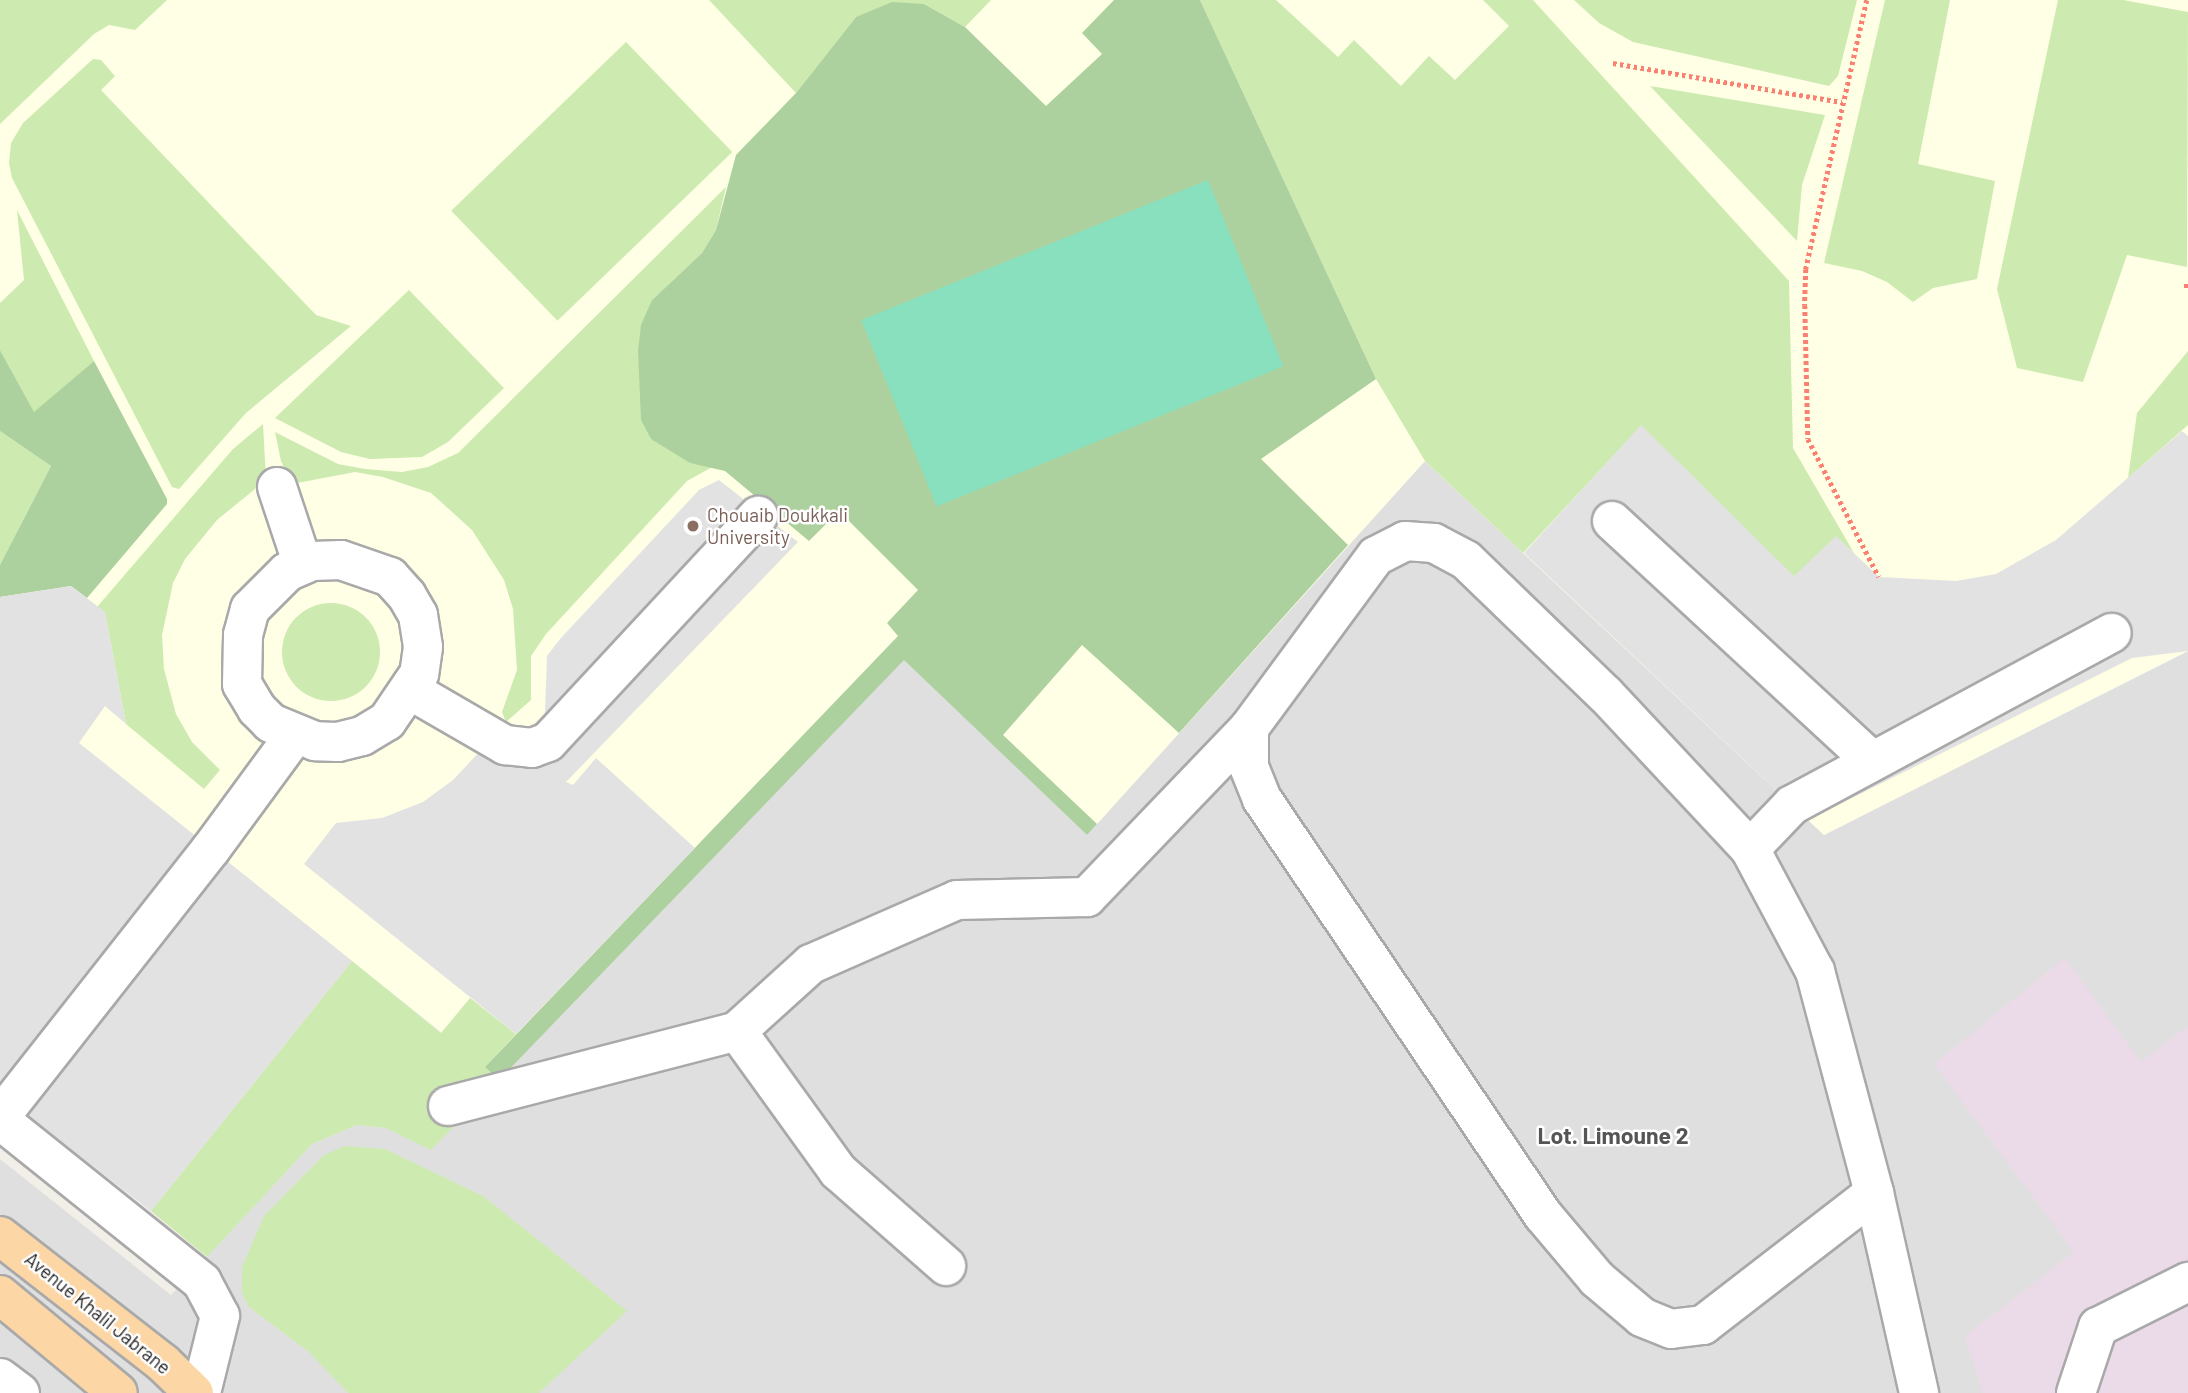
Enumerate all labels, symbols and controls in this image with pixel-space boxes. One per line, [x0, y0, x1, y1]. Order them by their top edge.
place label: Chouaib Doukkali University [707, 504, 848, 548]
marker: Chouaib Doukkali University [685, 518, 701, 534]
district label: Lot. Limoune 2 [1537, 1121, 1689, 1149]
street label: Avenue Khalil Jabrane [20, 1247, 176, 1379]

